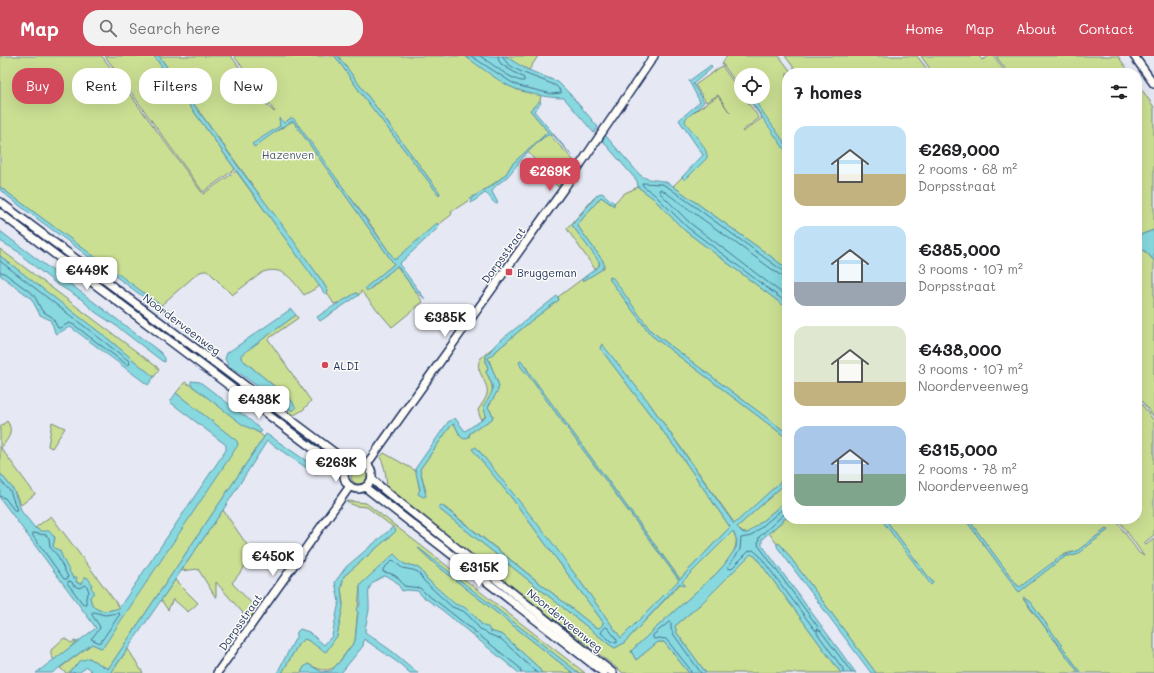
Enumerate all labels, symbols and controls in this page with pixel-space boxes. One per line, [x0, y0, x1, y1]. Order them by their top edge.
search box [83, 10, 363, 46]
text: Map [20, 16, 59, 41]
icon: search [97, 17, 119, 39]
text: Search here [129, 18, 220, 38]
text: Home [905, 19, 943, 38]
text: Map [965, 19, 994, 38]
text: About [1016, 19, 1057, 38]
text: Contact [1079, 19, 1134, 38]
chip: Buy [12, 68, 64, 104]
chip: Rent [72, 68, 131, 104]
chip: Filters [139, 68, 212, 104]
chip: New [220, 68, 277, 104]
map controls [734, 68, 770, 104]
button: locate [734, 68, 770, 104]
text: 7 homes [794, 81, 862, 103]
icon: filters [1108, 81, 1130, 103]
text: €269,000 [918, 138, 1000, 160]
icon: home [826, 142, 874, 190]
park label: Hazenven [262, 147, 314, 162]
pin: €269K [522, 158, 578, 192]
text: 2 rooms · 68 m² [918, 160, 1017, 177]
text: €269K [529, 162, 571, 179]
text: Dorpsstraat [918, 177, 996, 194]
street label: Dorpsstraat [478, 224, 529, 286]
text: €385,000 [918, 238, 1000, 260]
icon: home [826, 242, 874, 290]
pin: €449K [59, 257, 115, 291]
text: 3 rooms · 107 m² [918, 260, 1023, 277]
text: €449K [65, 261, 109, 278]
place label: Bruggeman [517, 265, 577, 280]
marker: Bruggeman [504, 267, 514, 277]
text: Dorpsstraat [918, 277, 996, 294]
street label: Noorderveenweg [140, 290, 224, 358]
pin: €385K [417, 304, 473, 338]
text: €385K [424, 308, 466, 325]
text: €438,000 [918, 338, 1001, 360]
icon: home [826, 342, 874, 390]
place label: ALDI [333, 358, 359, 373]
marker: ALDI [320, 360, 330, 370]
text: 3 rooms · 107 m² [918, 360, 1023, 377]
text: Noorderveenweg [918, 377, 1028, 394]
pin: €438K [231, 386, 287, 420]
text: €438K [237, 390, 281, 407]
text: €315,000 [918, 438, 997, 460]
icon: home [826, 442, 874, 490]
pin: €263K [308, 449, 364, 483]
text: €263K [315, 453, 357, 470]
text: 2 rooms · 78 m² [918, 460, 1017, 477]
text: Noorderveenweg [918, 477, 1028, 494]
pin: €450K [245, 543, 301, 577]
text: €450K [251, 547, 295, 564]
pin: €315K [451, 554, 507, 588]
text: €315K [459, 558, 499, 575]
street label: Noorderveenweg [524, 585, 606, 655]
street label: Dorpsstraat [215, 591, 265, 653]

